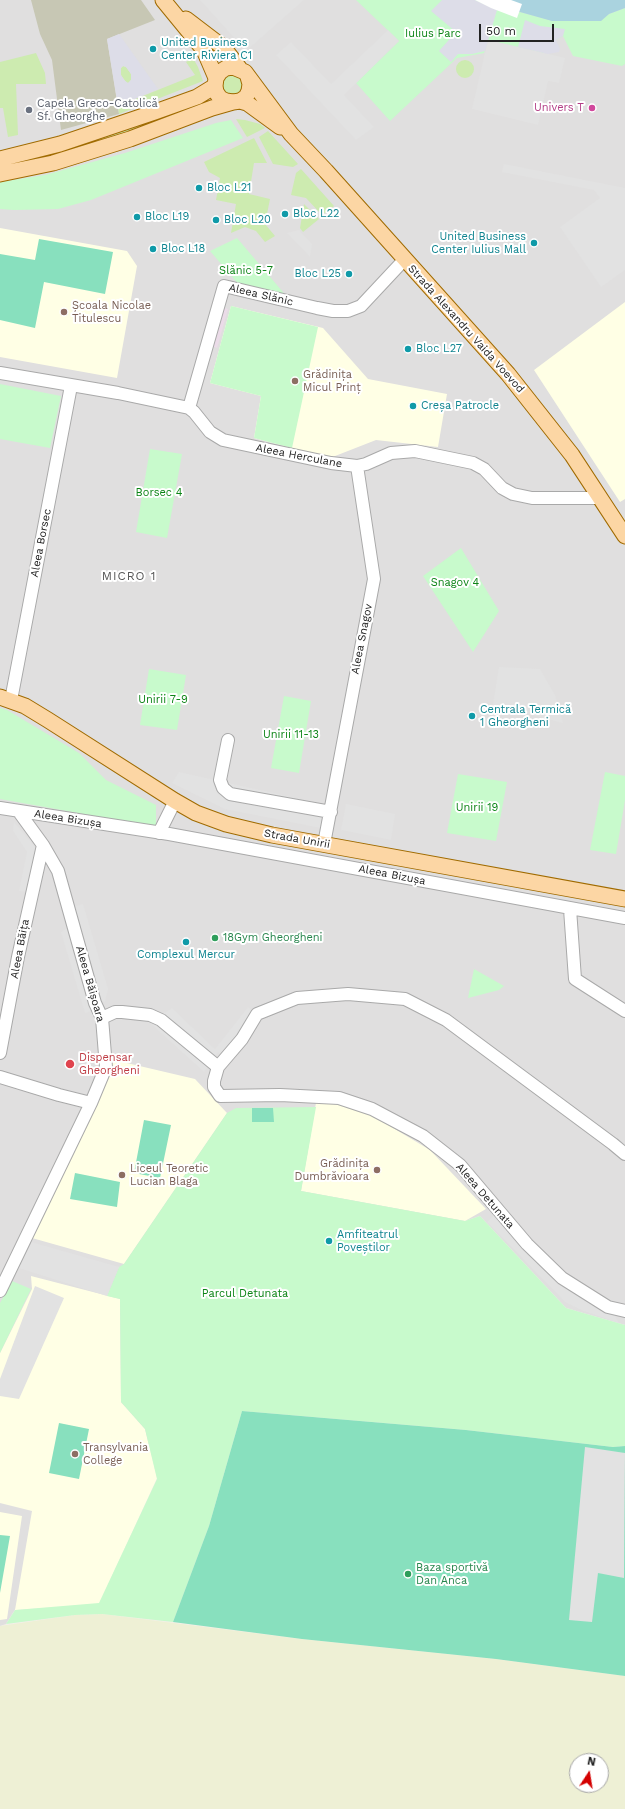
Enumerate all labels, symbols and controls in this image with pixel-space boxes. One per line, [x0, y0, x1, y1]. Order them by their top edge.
scale bar [481, 16, 556, 42]
text: 50 m [486, 24, 516, 38]
park label: Iulius Parc [405, 27, 461, 41]
place label: United Business Center Riviera C1 [161, 36, 252, 62]
marker: United Business Center Riviera C1 [148, 44, 158, 54]
place label: Capela Greco-Catolică Sf. Gheorghe [37, 97, 158, 123]
place label: Univers T [534, 101, 584, 115]
marker: Univers T [587, 103, 597, 113]
marker: Capela Greco-Catolică Sf. Gheorghe [24, 105, 34, 115]
place label: Bloc L21 [207, 181, 251, 195]
marker: Bloc L21 [194, 183, 204, 193]
place label: Bloc L22 [293, 207, 339, 221]
marker: Bloc L22 [280, 209, 290, 219]
place label: Bloc L19 [145, 210, 189, 224]
marker: Bloc L19 [132, 212, 142, 222]
place label: Bloc L20 [224, 213, 271, 227]
marker: Bloc L20 [211, 215, 221, 225]
place label: United Business Center Iulius Mall [431, 230, 526, 256]
marker: United Business Center Iulius Mall [529, 238, 539, 248]
place label: Bloc L18 [161, 242, 205, 256]
marker: Bloc L18 [148, 244, 158, 254]
street label: Strada Alexandru Vaida Voevod [405, 262, 527, 396]
park label: Slănic 5-7 [219, 264, 273, 278]
place label: Bloc L25 [295, 267, 341, 281]
marker: Bloc L25 [344, 269, 354, 279]
street label: Aleea Slănic [227, 281, 295, 309]
place label: Școala Nicolae Titulescu [72, 299, 151, 325]
marker: Școala Nicolae Titulescu [59, 307, 69, 317]
place label: Bloc L27 [416, 342, 462, 356]
marker: Bloc L27 [403, 344, 413, 354]
place label: Grădinița Micul Prinț [303, 368, 361, 394]
marker: Grădinița Micul Prinț [290, 376, 300, 386]
place label: Creșa Patrocle [421, 399, 499, 413]
marker: Creșa Patrocle [408, 401, 418, 411]
street label: Aleea Herculane [255, 441, 343, 471]
park label: Borsec 4 [136, 486, 182, 500]
street label: Aleea Borsec [28, 508, 54, 578]
district label: MICRO 1 [102, 569, 156, 583]
park label: Snagov 4 [431, 576, 479, 590]
street label: Aleea Snagov [349, 603, 375, 675]
park label: Unirii 7-9 [138, 693, 188, 707]
place label: Centrala Termică 1 Gheorgheni [480, 703, 571, 729]
marker: Centrala Termică 1 Gheorgheni [467, 711, 477, 721]
park label: Unirii 11-13 [263, 728, 319, 742]
park label: Unirii 19 [456, 801, 498, 815]
street label: Aleea Bizușa [33, 807, 103, 831]
street label: Strada Unirii [263, 827, 331, 851]
street label: Aleea Bizușa [357, 862, 427, 888]
street label: Aleea Băița [8, 918, 32, 980]
place label: 18Gym Gheorgheni [223, 931, 323, 945]
marker: 18Gym Gheorgheni [210, 933, 220, 943]
marker: Complexul Mercur [181, 937, 191, 947]
street label: Aleea Băișoara [73, 944, 107, 1024]
place label: Complexul Mercur [137, 948, 235, 962]
place label: Dispensar Gheorgheni [79, 1051, 140, 1077]
marker: Dispensar Gheorgheni [64, 1058, 76, 1070]
place label: Grădinița Dumbrăvioara [294, 1157, 369, 1183]
street label: Aleea Detunata [453, 1161, 517, 1231]
place label: Liceul Teoretic Lucian Blaga [130, 1162, 208, 1188]
marker: Grădinița Dumbrăvioara [372, 1165, 382, 1175]
marker: Liceul Teoretic Lucian Blaga [117, 1170, 127, 1180]
place label: Amfiteatrul Poveștilor [337, 1228, 398, 1254]
marker: Amfiteatrul Poveștilor [324, 1236, 334, 1246]
park label: Parcul Detunata [202, 1287, 288, 1301]
place label: Transylvania College [83, 1441, 148, 1467]
marker: Transylvania College [70, 1449, 80, 1459]
place label: Baza sportivă Dan Anca [416, 1561, 488, 1587]
marker: Baza sportivă Dan Anca [403, 1569, 413, 1579]
north arrow [569, 1753, 609, 1793]
text: N [586, 1755, 597, 1769]

